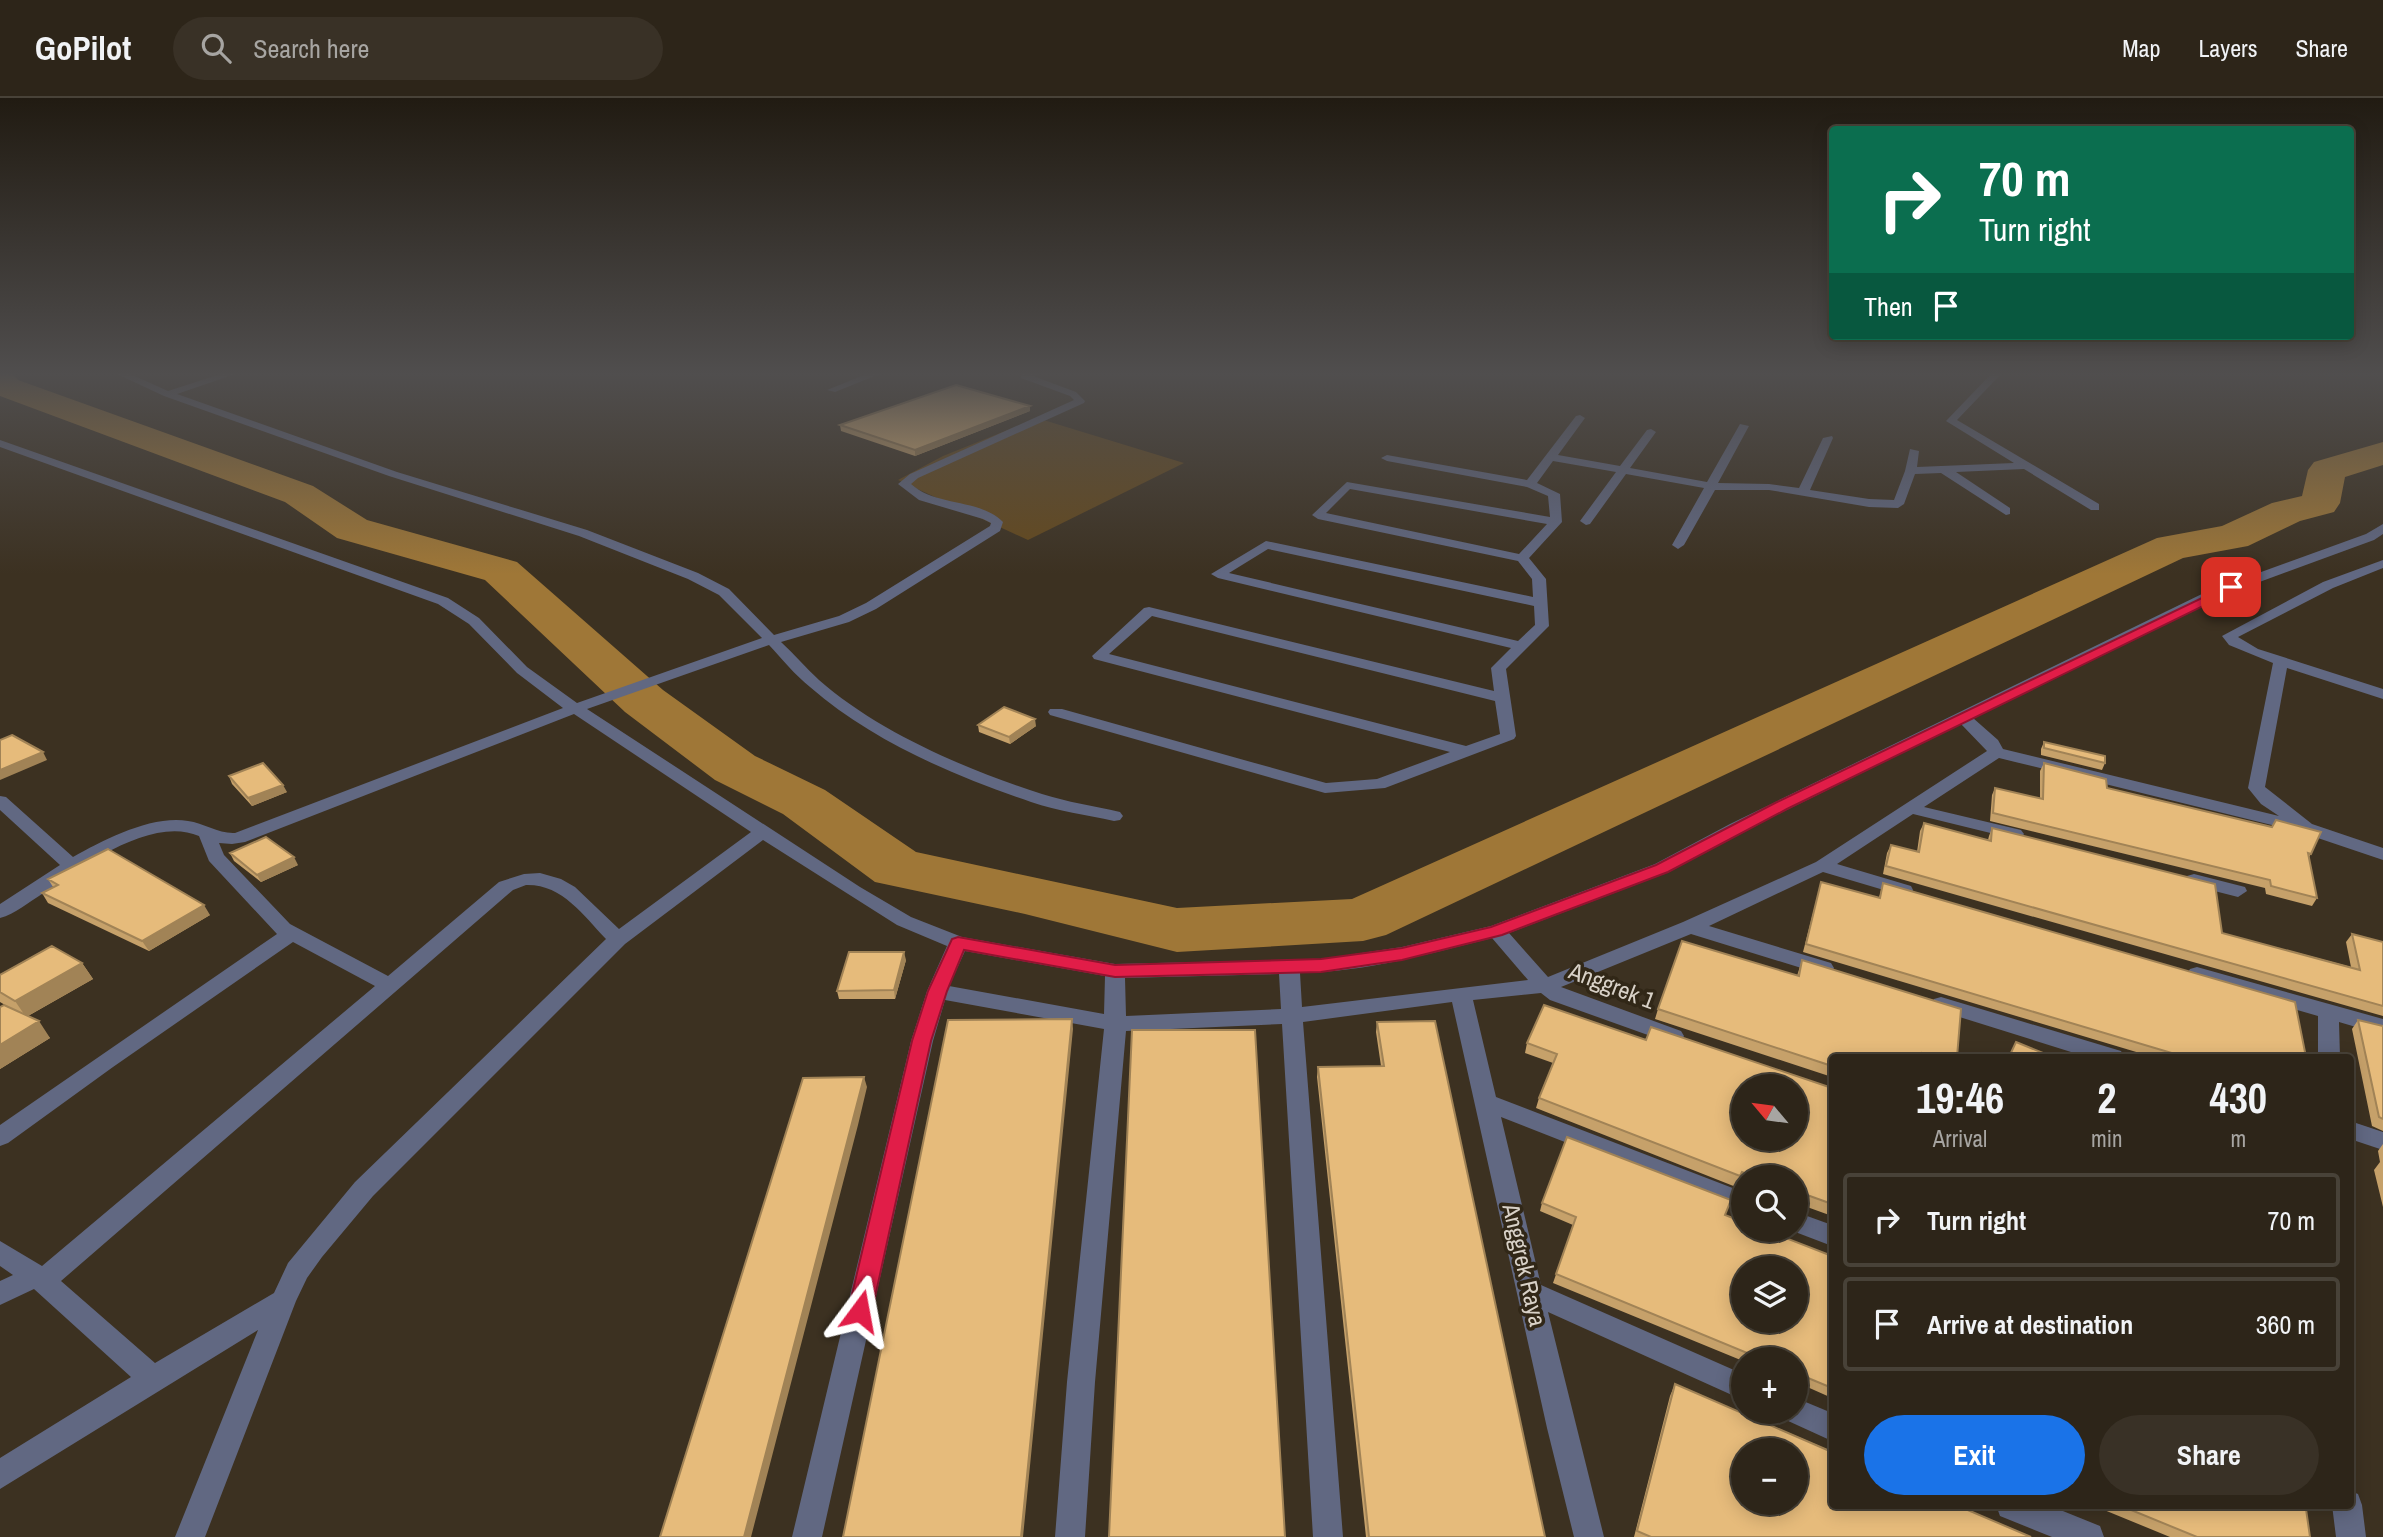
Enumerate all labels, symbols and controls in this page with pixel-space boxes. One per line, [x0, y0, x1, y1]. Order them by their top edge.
search box [173, 17, 663, 80]
text: GoPilot [35, 26, 131, 70]
icon: search [197, 29, 235, 67]
text: Search here [253, 31, 369, 66]
text: Map [2122, 32, 2160, 64]
text: Layers [2198, 32, 2257, 64]
text: Share [2295, 32, 2348, 64]
text: 70 m [1979, 145, 2071, 211]
icon: right [1864, 154, 1955, 245]
text: Turn right [1979, 208, 2091, 251]
icon: arrive [1927, 287, 1965, 325]
text: Then [1864, 289, 1913, 324]
pin [2201, 557, 2261, 617]
icon: arrive [2212, 568, 2250, 606]
street label: Anggrek 1 [1564, 954, 1660, 1016]
text: 19:46 [1916, 1070, 2004, 1126]
text: 2 [2097, 1070, 2116, 1126]
text: 430 [2210, 1070, 2267, 1126]
north arrow [1731, 1074, 1808, 1152]
map controls [1731, 1074, 1808, 1515]
text: Arrival [1933, 1123, 1987, 1154]
text: min [2091, 1123, 2123, 1154]
text: m [2230, 1123, 2246, 1154]
button: search [1731, 1165, 1808, 1242]
street label: Anggrek Raya [1495, 1199, 1555, 1329]
icon: right [1868, 1201, 1906, 1239]
text: Turn right [1927, 1203, 2026, 1238]
text: 70 m [2268, 1203, 2315, 1238]
button: layers [1731, 1256, 1808, 1333]
position arrow [823, 1274, 897, 1348]
icon: arrive [1868, 1305, 1906, 1343]
text: Arrive at destination [1927, 1307, 2133, 1342]
text: 360 m [2256, 1307, 2315, 1342]
button: + [1731, 1347, 1808, 1424]
button: Exit [1864, 1415, 2085, 1495]
button: Share [2099, 1415, 2319, 1495]
button: − [1731, 1438, 1808, 1515]

